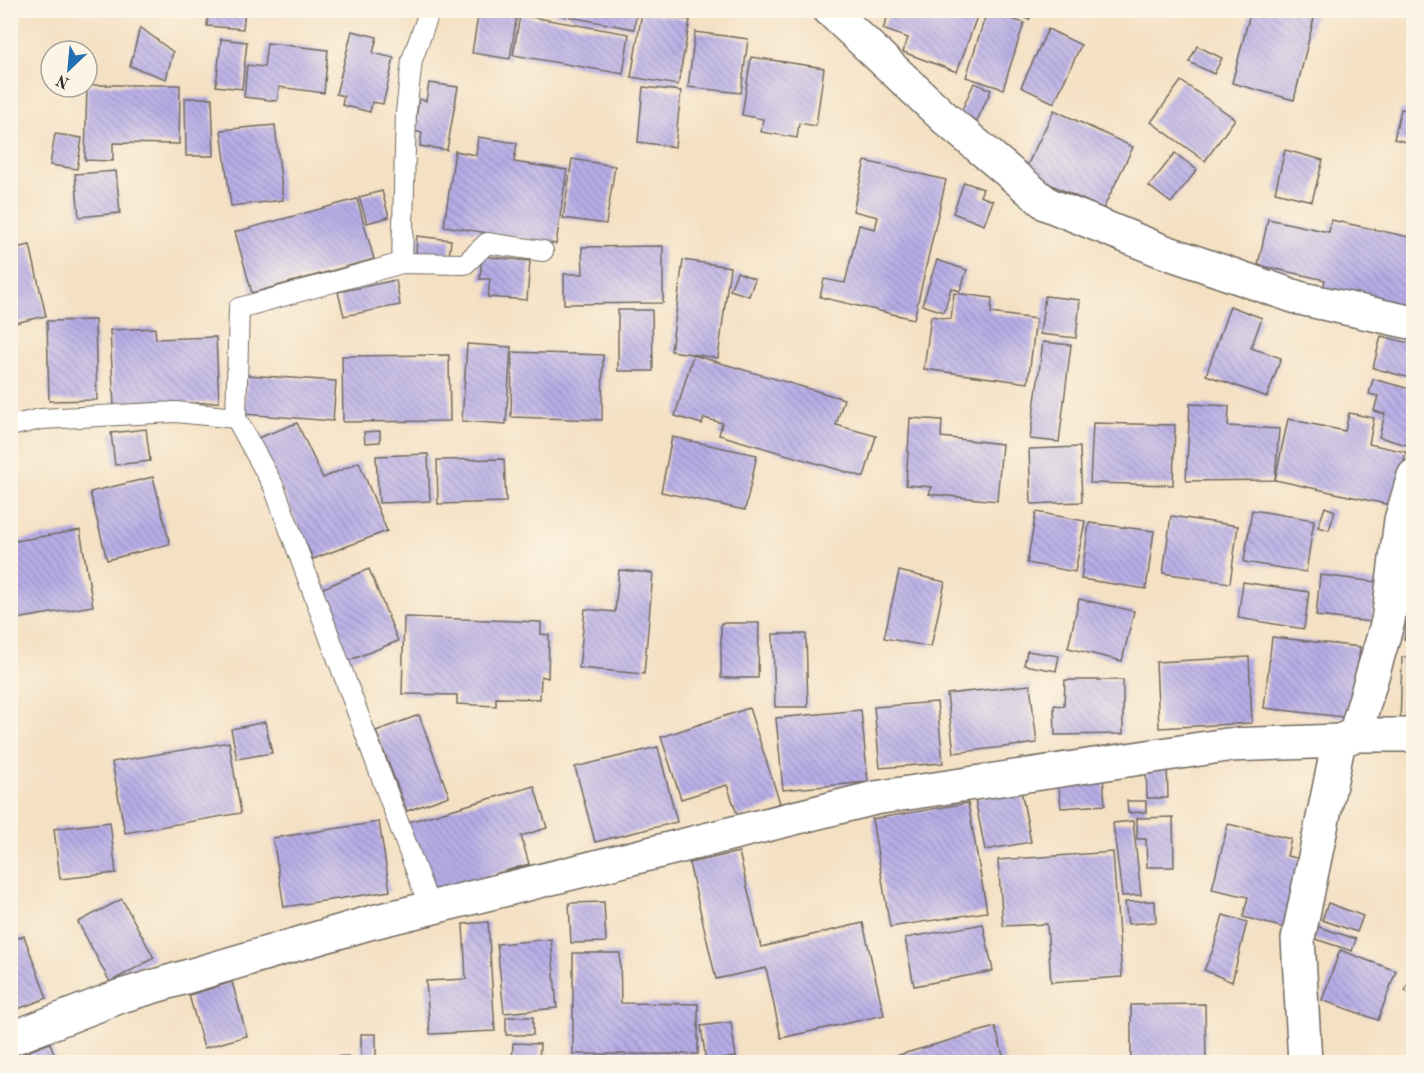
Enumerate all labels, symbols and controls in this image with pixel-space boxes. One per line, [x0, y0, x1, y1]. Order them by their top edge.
north arrow [39, 39, 99, 99]
text: N [54, 70, 72, 91]

